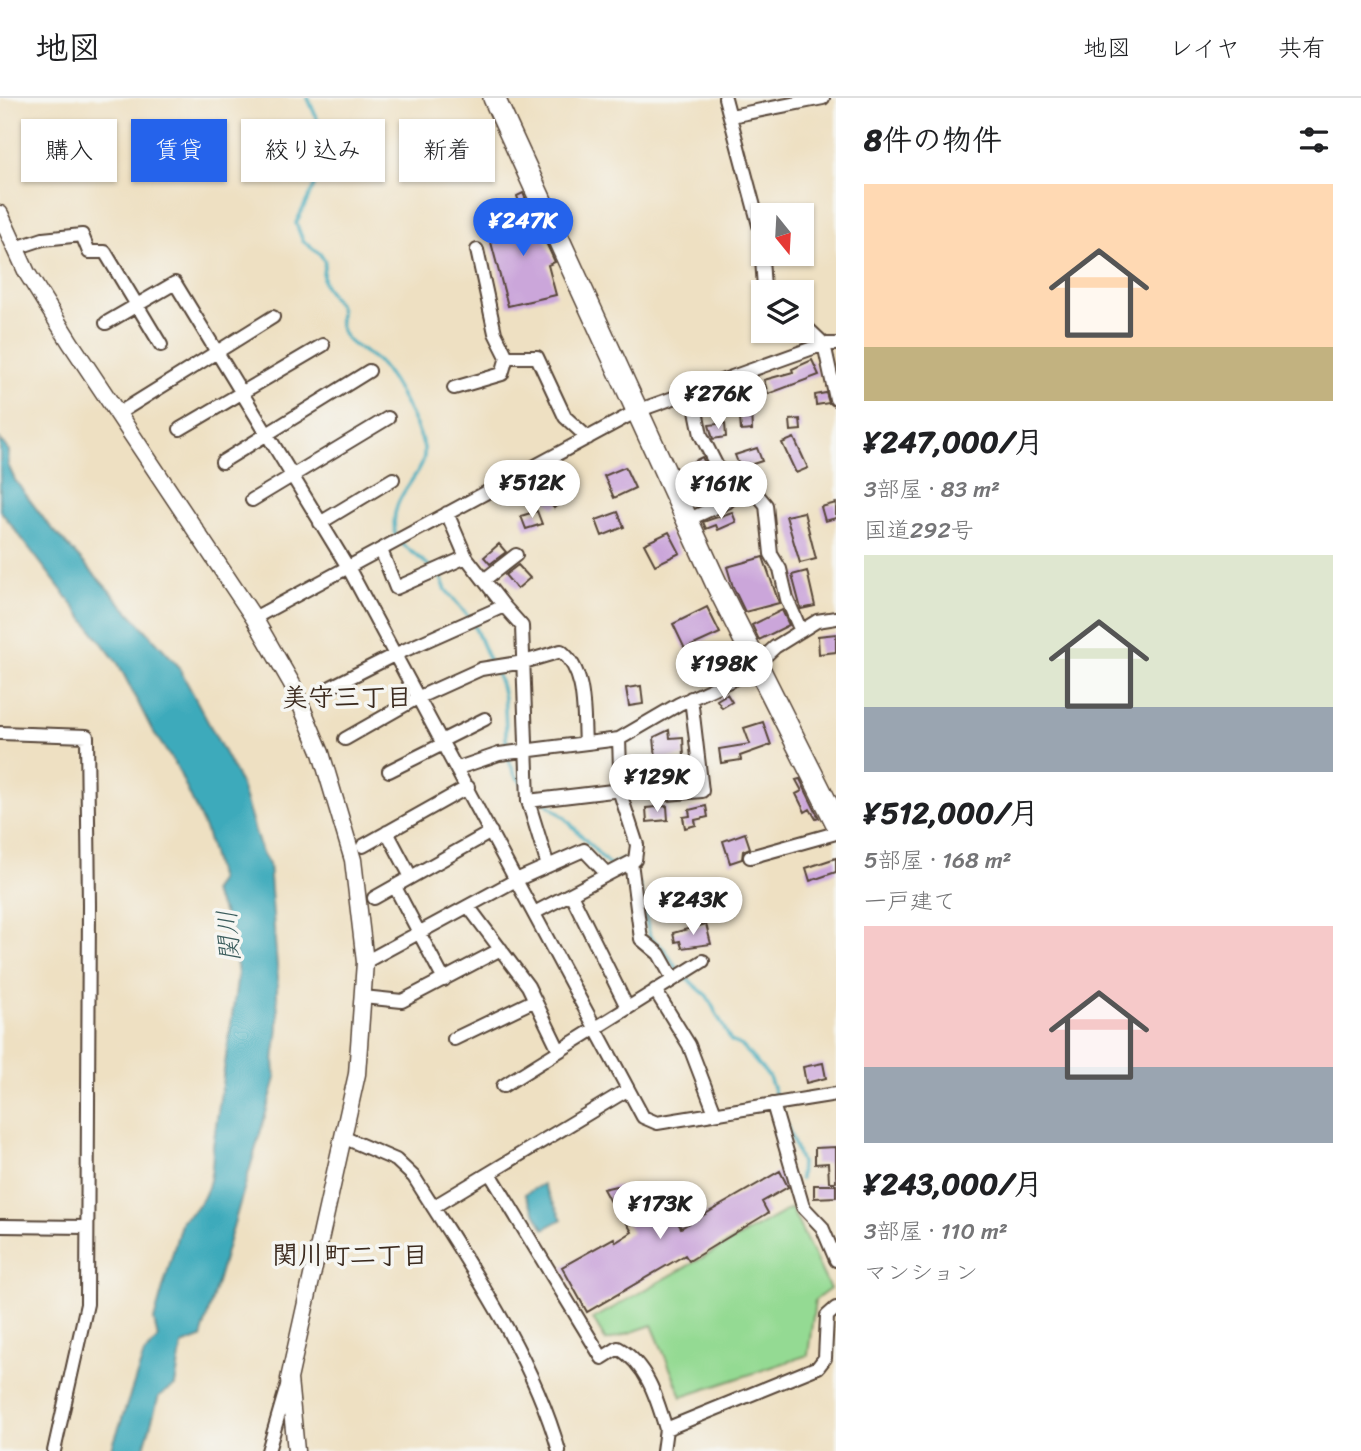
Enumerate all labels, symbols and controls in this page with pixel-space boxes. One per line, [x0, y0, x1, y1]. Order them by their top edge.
text: 地図 [35, 19, 101, 77]
text: 地図 [1083, 27, 1131, 69]
text: レイヤ [1169, 27, 1240, 69]
text: 共有 [1278, 27, 1326, 69]
text: 8件の物件 [864, 113, 1002, 167]
chip: 購入 [21, 119, 117, 182]
chip: 賃貸 [131, 119, 227, 182]
chip: 絞り込み [241, 119, 385, 182]
chip: 新着 [399, 119, 495, 182]
icon: filters [1295, 121, 1333, 159]
pin: ¥247K [474, 198, 572, 258]
text: ¥247K [489, 200, 557, 241]
north arrow [751, 203, 814, 266]
map controls [751, 203, 814, 343]
icon: home [1036, 230, 1162, 356]
button: layers [751, 280, 814, 343]
pin: ¥276K [669, 372, 767, 431]
text: ¥276K [685, 373, 751, 414]
text: ¥247,000/月 [864, 415, 1044, 469]
pin: ¥512K [483, 460, 581, 520]
text: ¥512K [500, 462, 564, 503]
pin: ¥161K [672, 462, 770, 521]
text: ¥161K [691, 463, 751, 504]
text: 3部屋 · 83 m² [864, 469, 1000, 510]
text: 国道292号 [864, 510, 974, 551]
icon: home [1036, 601, 1162, 727]
pin: ¥198K [675, 642, 773, 701]
text: ¥198K [692, 643, 756, 684]
district label: 美守三丁目 [282, 674, 412, 720]
pin: ¥129K [608, 754, 706, 814]
text: ¥129K [625, 756, 689, 797]
text: ¥512,000/月 [864, 786, 1039, 840]
text: 5部屋 · 168 m² [864, 840, 1012, 881]
pin: ¥243K [644, 878, 742, 937]
text: ¥243K [659, 879, 727, 920]
text: 一戸建て [864, 881, 956, 922]
water label: 関川 [203, 908, 253, 964]
icon: home [1036, 972, 1162, 1098]
text: ¥243,000/月 [864, 1157, 1043, 1211]
pin: ¥173K [611, 1182, 709, 1241]
text: ¥173K [629, 1183, 691, 1224]
text: 3部屋 · 110 m² [864, 1211, 1008, 1252]
district label: 関川町二丁目 [272, 1232, 428, 1278]
text: マンション [864, 1252, 978, 1293]

